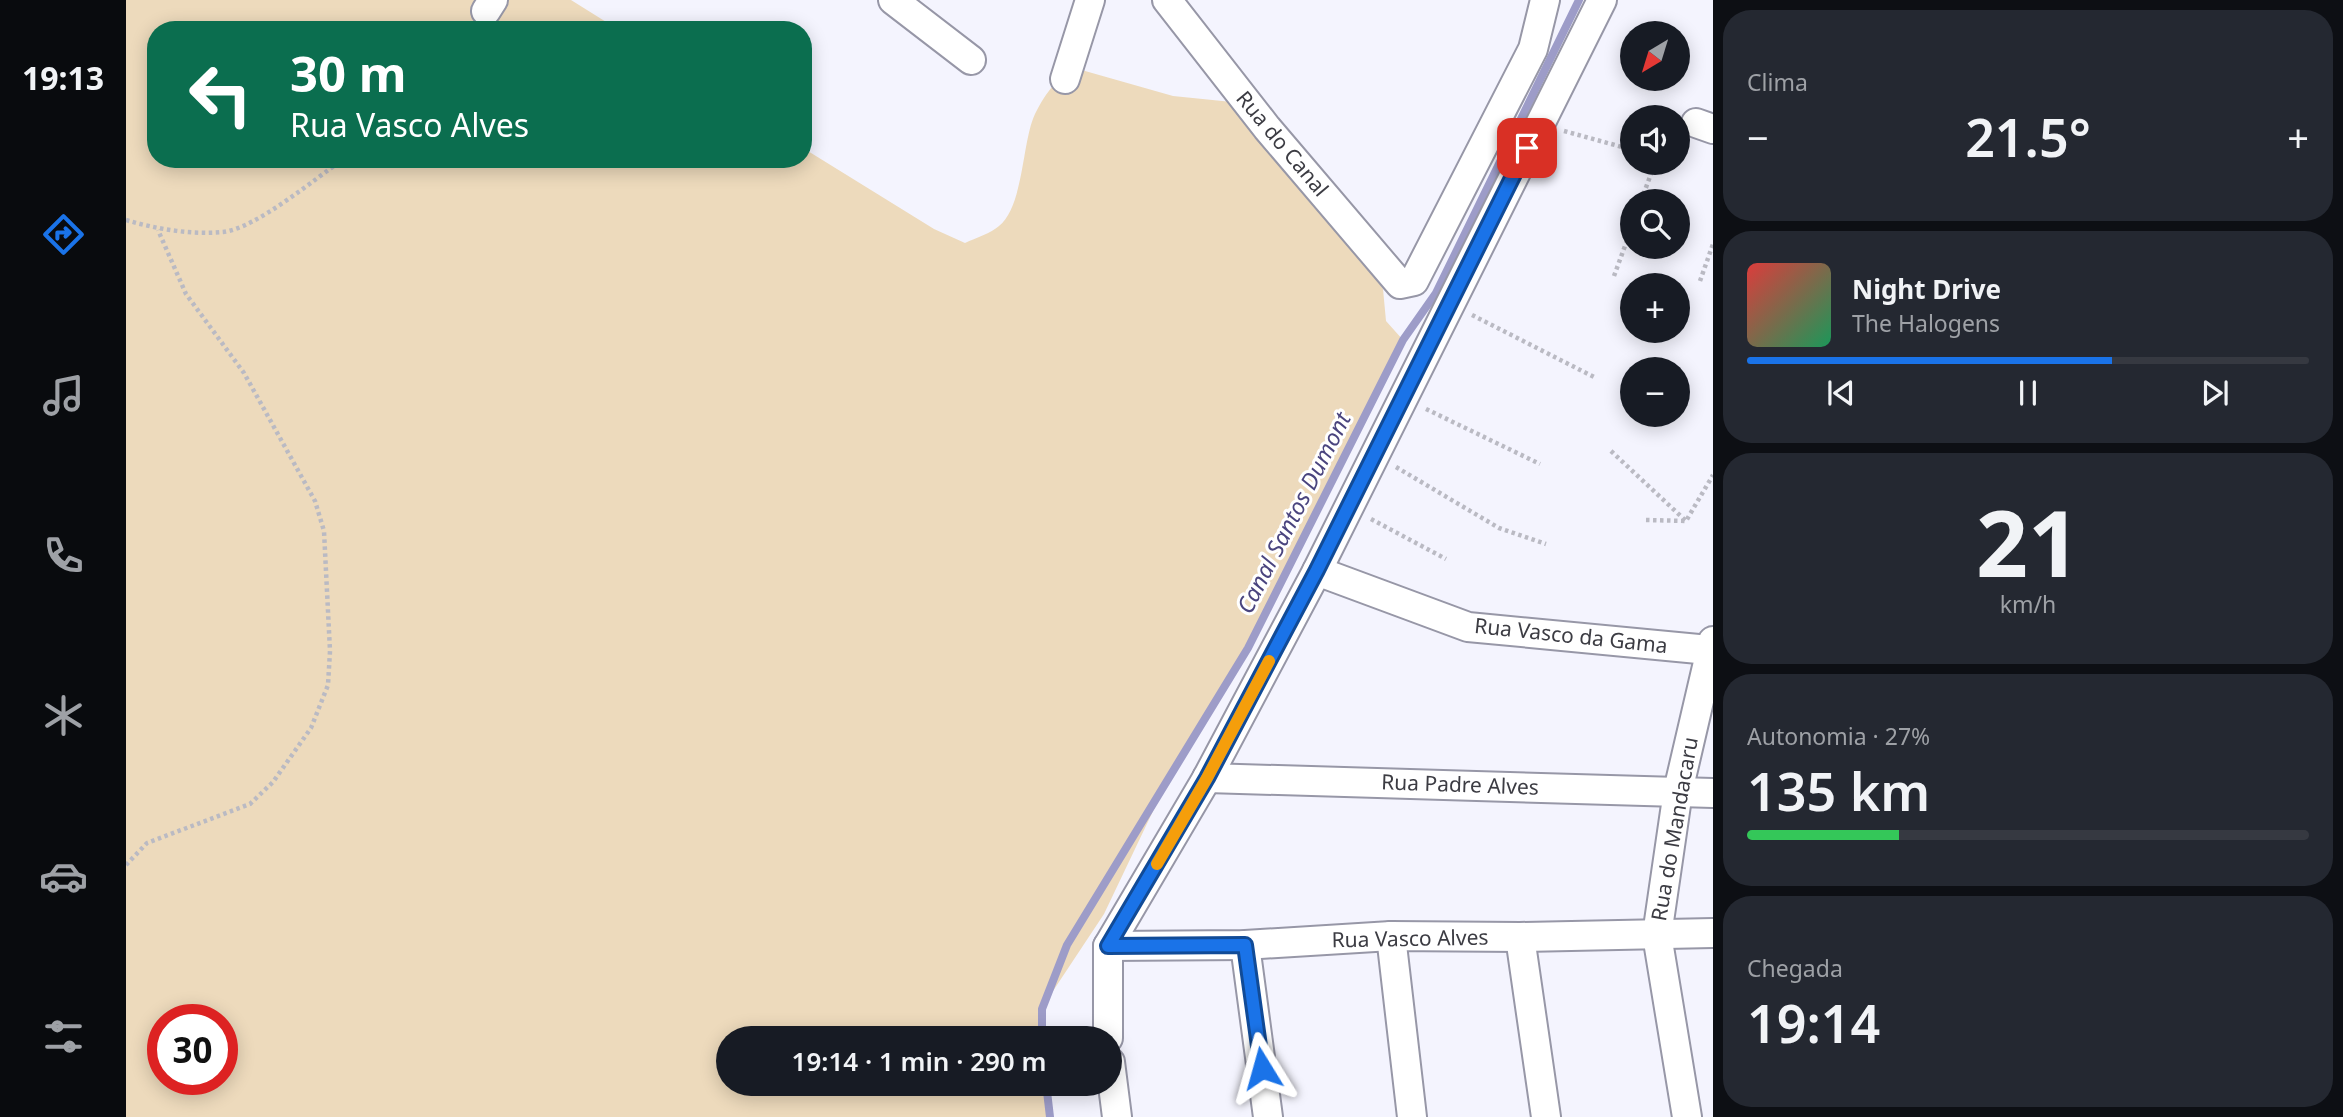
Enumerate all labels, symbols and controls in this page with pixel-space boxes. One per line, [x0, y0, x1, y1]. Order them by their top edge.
north arrow [1620, 21, 1690, 91]
map controls [1620, 21, 1690, 427]
text: 30 m [290, 40, 407, 106]
icon: left [175, 49, 266, 140]
text: 19:13 [22, 56, 104, 99]
text: Clima [1747, 66, 1808, 98]
street label: Rua do Canal [1230, 85, 1335, 202]
text: 21.5° [1965, 101, 2091, 172]
text: Rua Vasco Alves [290, 103, 529, 146]
button: sound [1620, 105, 1690, 175]
text: − [1747, 111, 1769, 163]
text: + [2287, 111, 2309, 163]
pin [1497, 118, 1557, 178]
icon: arrive [1508, 129, 1546, 167]
button: search [1620, 189, 1690, 259]
icon: directions [39, 210, 88, 259]
text: Night Drive [1852, 271, 2001, 307]
button: + [1620, 273, 1690, 343]
text: The Halogens [1852, 307, 2000, 339]
button: − [1620, 357, 1690, 427]
icon: music [39, 371, 88, 420]
icon: previous [1822, 374, 1860, 412]
icon: pause [2009, 374, 2047, 412]
icon: next [2196, 374, 2234, 412]
water label: Canal Santos Dumont [1228, 405, 1358, 619]
text: 21 [1976, 480, 2080, 604]
icon: phone [39, 531, 88, 580]
text: km/h [2000, 588, 2056, 620]
street label: Rua Vasco da Gama [1473, 611, 1669, 659]
icon: climate [39, 691, 88, 740]
text: Autonomia · 27% [1747, 720, 1930, 752]
street label: Rua do Mandacaru [1644, 735, 1704, 923]
text: 135 km [1747, 755, 1930, 826]
street label: Rua Padre Alves [1381, 767, 1539, 801]
icon: car [39, 852, 88, 901]
street label: Rua Vasco Alves [1331, 923, 1489, 953]
text: Chegada [1747, 952, 1843, 984]
text: 19:14 [1747, 987, 1880, 1058]
speed limit sign: 30 [147, 1004, 238, 1095]
icon: filters [39, 1012, 88, 1061]
position arrow [1225, 1031, 1299, 1105]
text: 19:14 · 1 min · 290 m [792, 1043, 1046, 1079]

